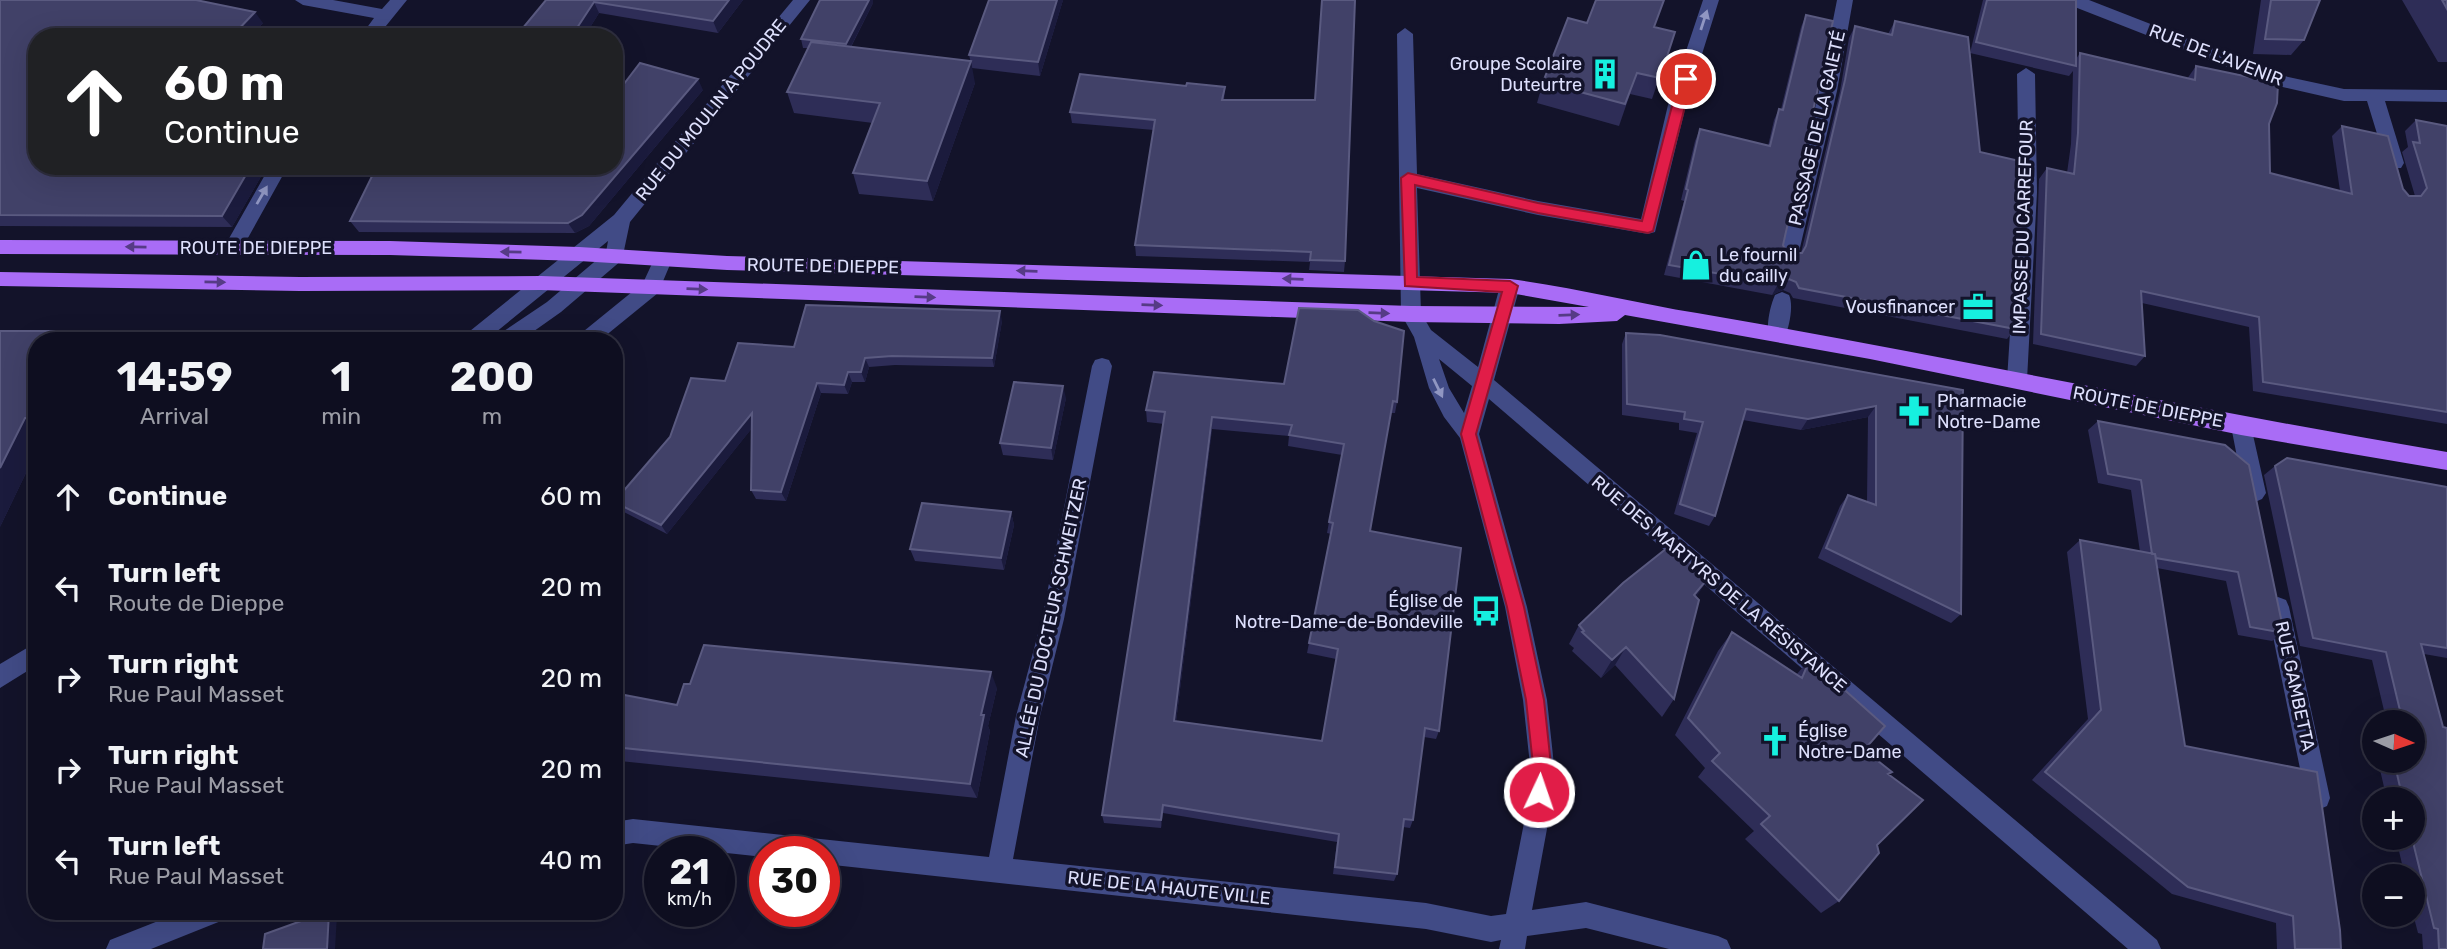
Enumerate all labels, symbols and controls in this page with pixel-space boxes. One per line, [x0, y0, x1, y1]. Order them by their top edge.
one-way arrow [1700, 9, 1710, 30]
street label: RUE DU MOULIN À POUDRE [631, 15, 791, 205]
street label: RUE DE L'AVENIR [2146, 19, 2286, 91]
street label: PASSAGE DE LA GAIETÉ [1784, 28, 1850, 228]
pin [1656, 49, 1716, 109]
place label: Groupe Scolaire Duteurtre [1450, 53, 1582, 96]
text: 60 m [164, 54, 285, 112]
icon: ahead [49, 56, 140, 147]
building icon: Groupe Scolaire Duteurtre [1588, 57, 1622, 91]
icon: arrive [1667, 60, 1705, 98]
text: Continue [164, 113, 300, 151]
street label: IMPASSE DU CARREFOUR [2008, 119, 2038, 335]
one-way arrow [256, 185, 268, 204]
street label: ROUTE DE DIEPPE [180, 237, 332, 259]
one-way arrow [125, 242, 147, 253]
place label: Le fournil du cailly [1719, 244, 1798, 287]
one-way arrow [500, 246, 522, 257]
shop icon: Le fournil du cailly [1679, 248, 1713, 282]
street label: ROUTE DE DIEPPE [747, 254, 899, 278]
one-way arrow [1016, 265, 1038, 276]
one-way arrow [1282, 274, 1304, 285]
one-way arrow [204, 276, 226, 288]
one-way arrow [687, 284, 709, 295]
office icon: Vousfinancer [1961, 290, 1995, 324]
one-way arrow [914, 292, 936, 303]
place label: Vousfinancer [1845, 296, 1955, 318]
one-way arrow [1141, 299, 1163, 310]
one-way arrow [1369, 307, 1391, 318]
one-way arrow [1558, 309, 1580, 320]
text: 14:59 [117, 352, 233, 402]
text: 1 [331, 352, 352, 402]
text: 200 [450, 352, 534, 402]
one-way arrow [1432, 378, 1444, 399]
street label: ROUTE DE DIEPPE [2071, 382, 2225, 432]
place label: Pharmacie Notre-Dame [1937, 390, 2041, 433]
pharmacy icon: Pharmacie Notre-Dame [1897, 394, 1931, 428]
text: Arrival [140, 402, 209, 430]
text: min [321, 402, 361, 430]
text: m [482, 402, 502, 430]
street label: RUE DES MARTYRS DE LA RÉSISTANCE [1587, 471, 1851, 697]
street label: ALLÉE DU DOCTEUR SCHWEITZER [1011, 476, 1091, 760]
icon: ahead [49, 478, 87, 516]
text: Continue [108, 481, 227, 512]
text: 60 m [540, 481, 602, 512]
text: Turn left [108, 558, 220, 589]
icon: left [49, 569, 87, 607]
text: 20 m [541, 572, 602, 603]
text: Route de Dieppe [108, 589, 284, 617]
place label: Église de Notre-Dame-de-Bondeville [1234, 590, 1463, 633]
bus stop icon: Église de Notre-Dame-de-Bondeville [1469, 594, 1503, 628]
street label: RUE GAMBETTA [2270, 619, 2320, 753]
text: Turn right [108, 649, 238, 680]
icon: right [49, 660, 87, 698]
text: 20 m [541, 663, 602, 694]
text: Rue Paul Masset [108, 680, 284, 708]
north arrow [2362, 710, 2426, 774]
map controls [2362, 710, 2425, 927]
place label: Église Notre-Dame [1798, 720, 1902, 763]
church icon: Église Notre-Dame [1758, 724, 1792, 758]
text: Turn right [108, 740, 238, 771]
icon: right [49, 751, 87, 789]
text: 20 m [541, 754, 602, 785]
position arrow [1502, 755, 1576, 829]
text: Rue Paul Masset [108, 771, 284, 799]
button: + [2362, 787, 2425, 850]
text: Turn left [108, 831, 220, 862]
speed limit sign: 30 [749, 836, 840, 927]
icon: left [49, 842, 87, 880]
text: 40 m [540, 845, 602, 876]
text: 21 [669, 851, 710, 893]
text: Rue Paul Masset [108, 862, 284, 890]
button: − [2362, 864, 2425, 927]
street label: RUE DE LA HAUTE VILLE [1066, 866, 1272, 910]
text: km/h [667, 888, 712, 910]

